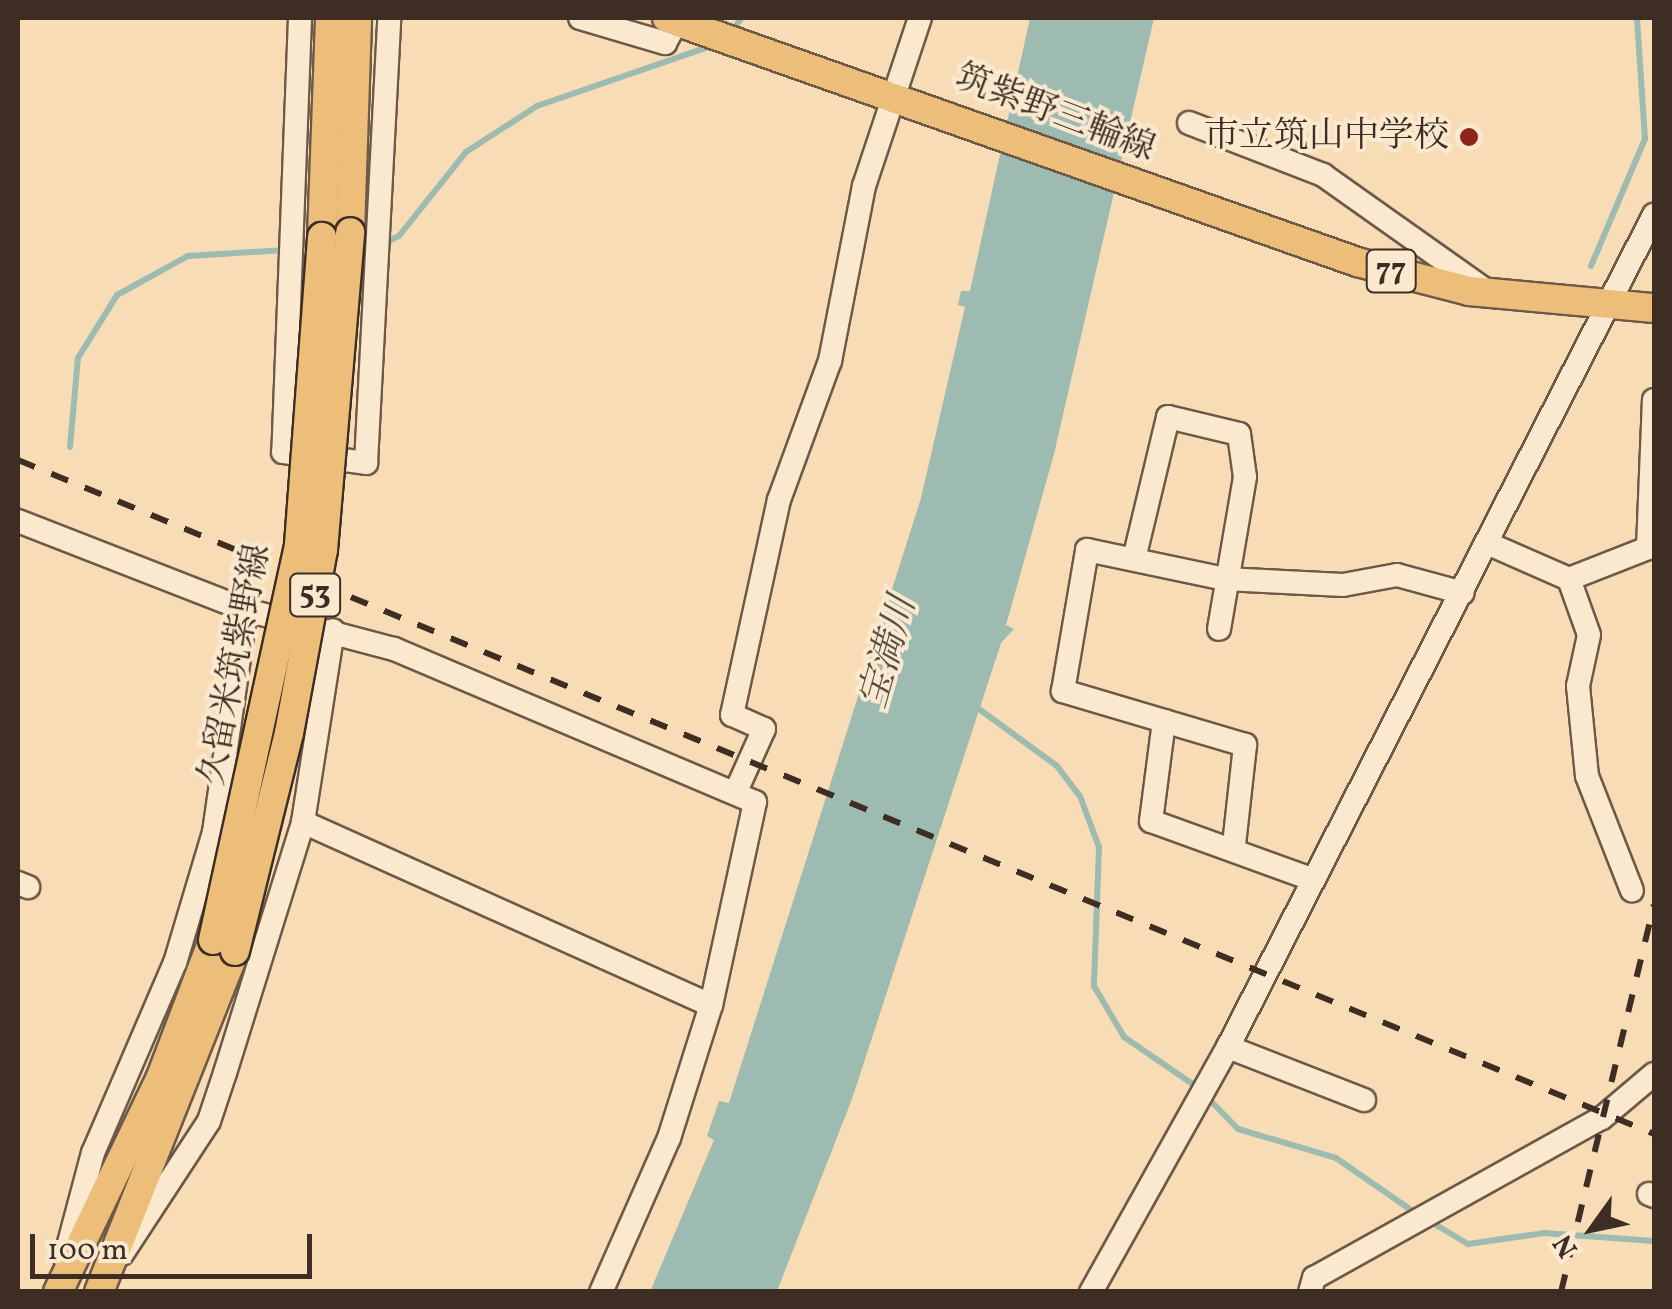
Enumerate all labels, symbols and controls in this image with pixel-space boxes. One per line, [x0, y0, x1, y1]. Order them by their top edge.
street label: 筑紫野三輪線 [949, 57, 1161, 171]
place label: 市立筑山中学校 [1204, 116, 1449, 158]
marker: 市立筑山中学校 [1458, 126, 1480, 148]
road number: 77 [1364, 244, 1418, 298]
street label: 久留米筑紫野線 [192, 541, 280, 789]
road number: 53 [288, 568, 342, 622]
water label: 宝満川 [852, 592, 928, 714]
north arrow [1542, 1179, 1642, 1279]
scale bar [35, 1214, 318, 1276]
text: N [1545, 1226, 1588, 1265]
text: 100 m [47, 1230, 128, 1272]

